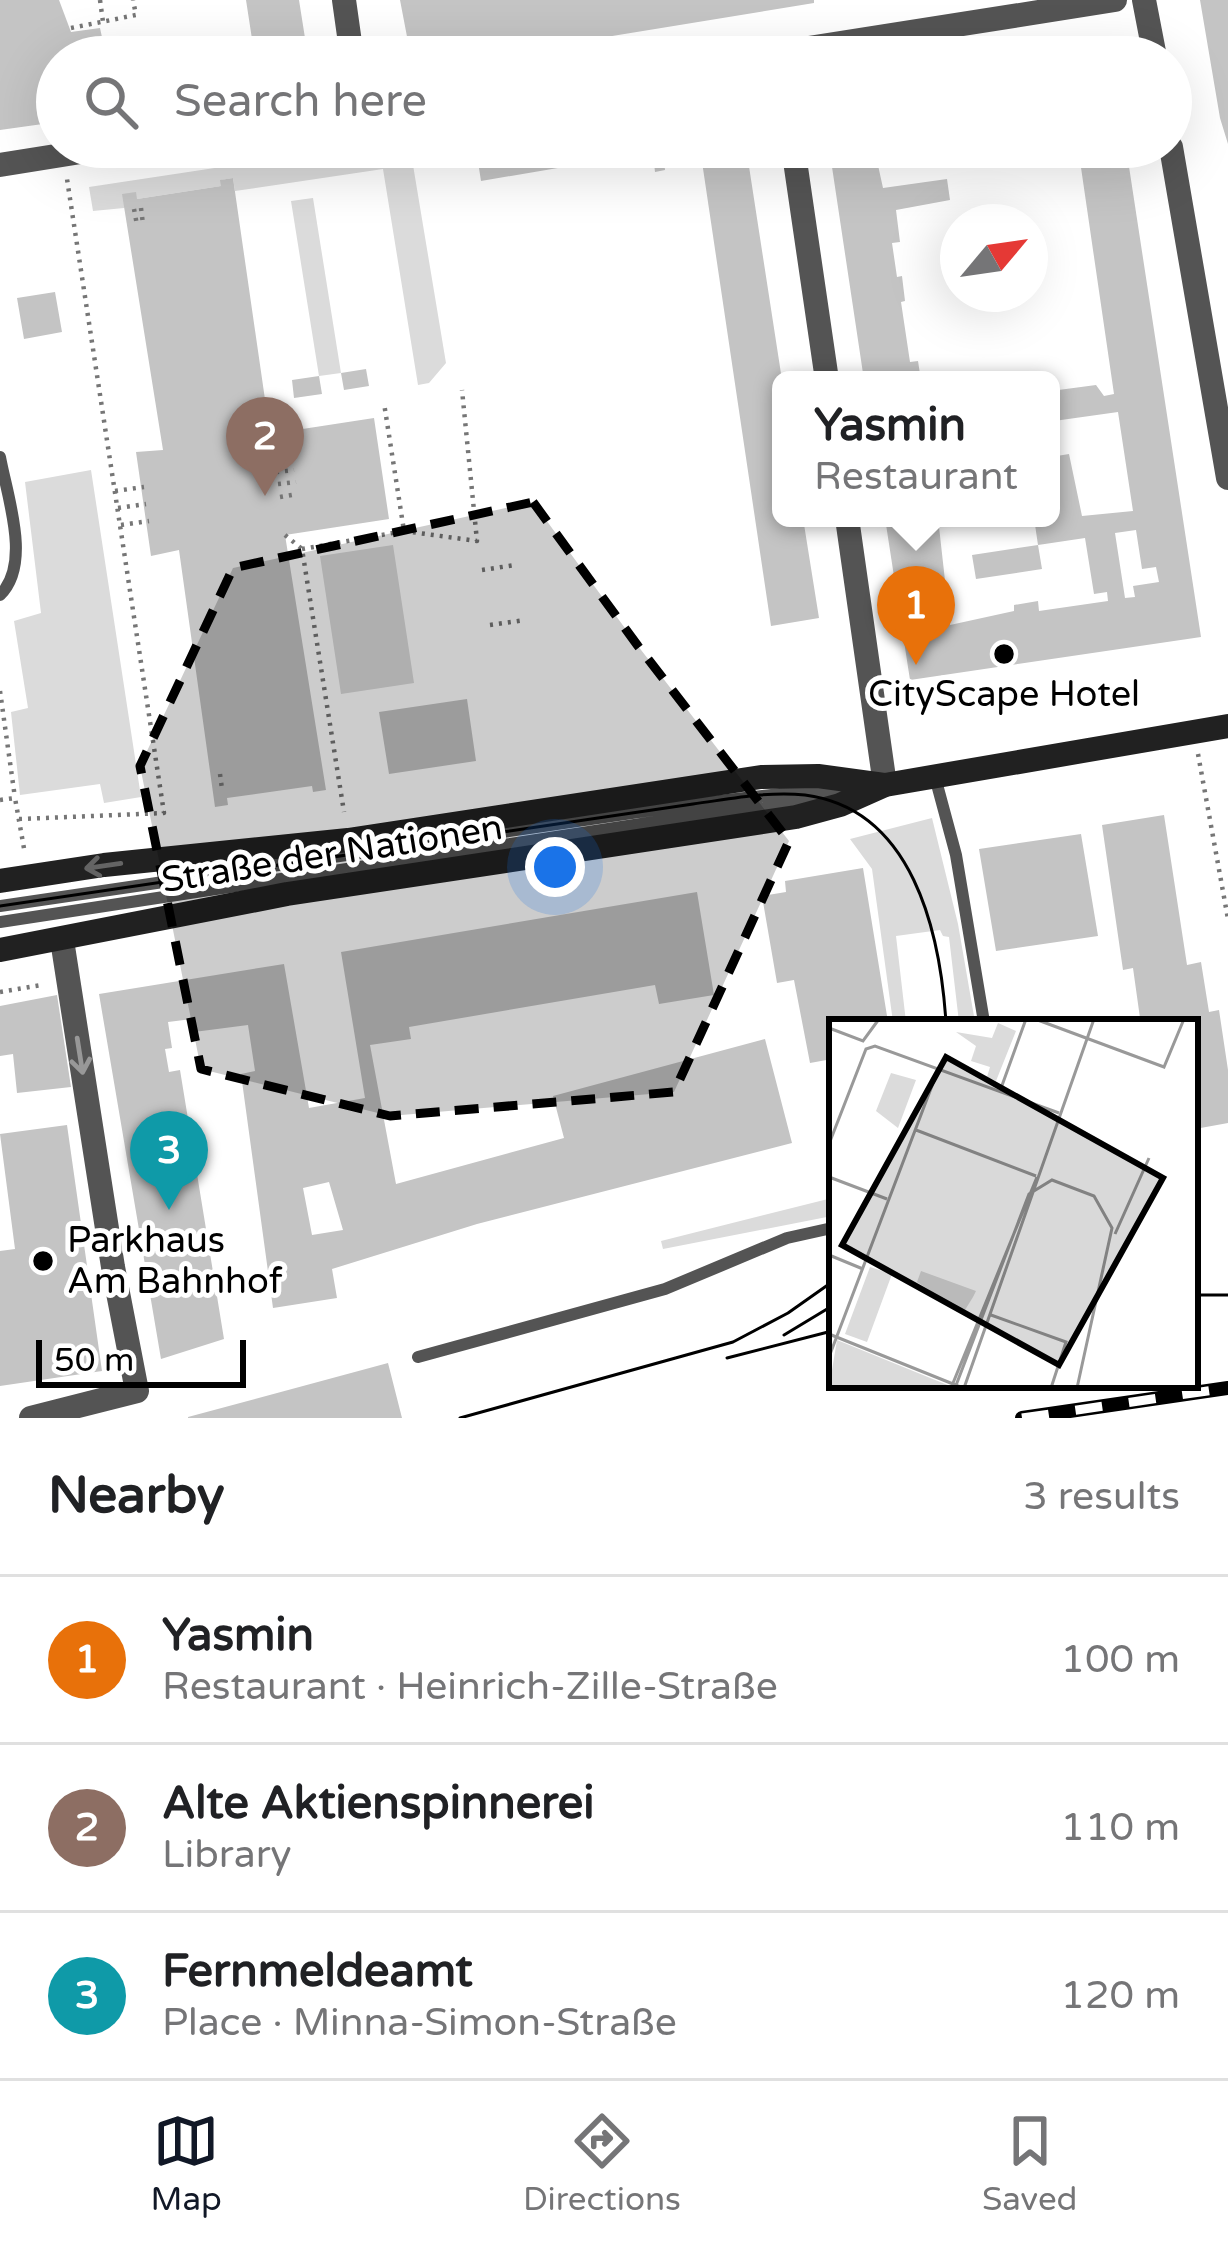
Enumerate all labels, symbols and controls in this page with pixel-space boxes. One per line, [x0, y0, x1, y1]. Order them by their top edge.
search box [36, 36, 1192, 168]
icon: search [78, 69, 144, 135]
text: Search here [174, 75, 427, 129]
north arrow [940, 204, 1048, 312]
popup [772, 371, 1060, 527]
pin: 2 [226, 397, 304, 496]
text: Yasmin [814, 399, 966, 453]
text: Restaurant [814, 453, 1018, 500]
pin: 1 [877, 566, 955, 665]
marker: CityScape Hotel [991, 641, 1017, 667]
place label: CityScape Hotel [868, 673, 1140, 716]
street label: Straße der Nationen [158, 806, 506, 902]
your location [525, 837, 585, 897]
one-way arrow [84, 855, 123, 877]
inset map [829, 1019, 1198, 1388]
one-way arrow [69, 1035, 92, 1074]
pin: 3 [130, 1111, 208, 1210]
place label: Parkhaus Am Bahnhof [67, 1219, 283, 1303]
marker: Parkhaus Am Bahnhof [30, 1248, 56, 1274]
scale bar [36, 1334, 246, 1387]
text: 50 m [54, 1341, 134, 1380]
text: Nearby [48, 1465, 225, 1527]
text: 3 results [1023, 1473, 1180, 1520]
text: Yasmin [162, 1609, 314, 1663]
text: 1 [75, 1636, 99, 1683]
text: 100 m [1061, 1636, 1180, 1683]
text: Restaurant · Heinrich-Zille-Straße [162, 1663, 778, 1710]
text: Alte Aktienspinnerei [162, 1777, 594, 1831]
text: 2 [75, 1804, 99, 1851]
text: 110 m [1061, 1804, 1180, 1851]
text: Library [162, 1831, 292, 1878]
text: Fernmeldeamt [162, 1945, 473, 1999]
text: 3 [75, 1972, 99, 2019]
text: 120 m [1061, 1972, 1180, 2019]
text: Place · Minna-Simon-Straße [162, 1999, 677, 2046]
tab: Map [151, 2108, 222, 2219]
tab: Directions [523, 2108, 681, 2219]
tab: Saved [982, 2108, 1077, 2219]

